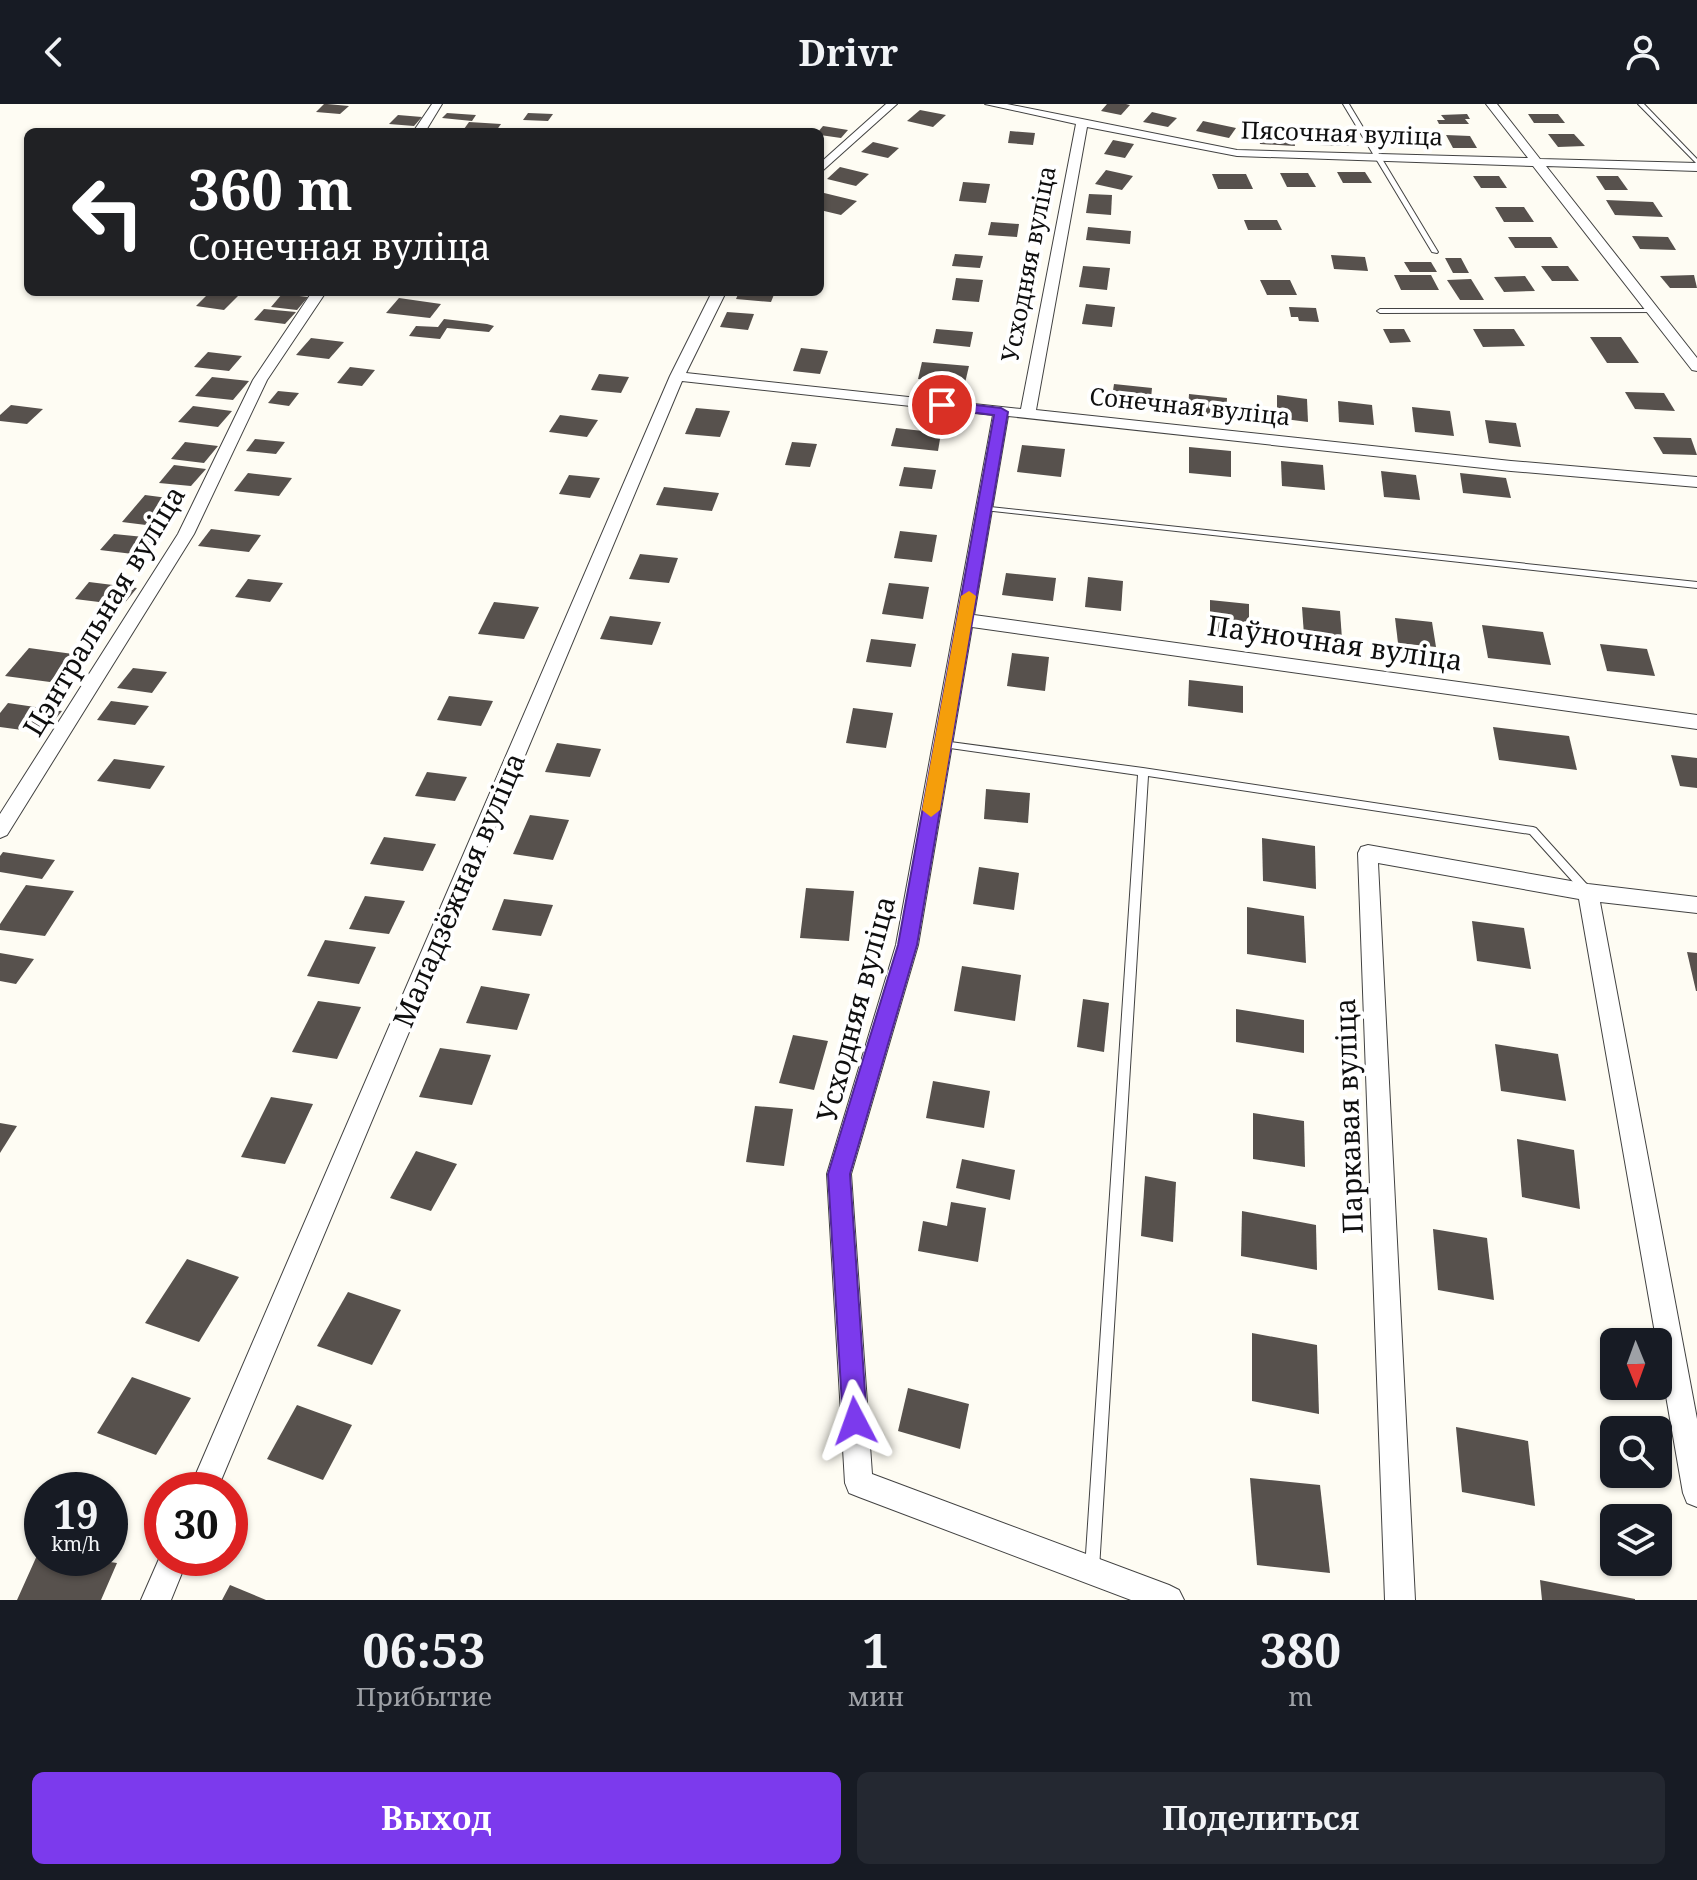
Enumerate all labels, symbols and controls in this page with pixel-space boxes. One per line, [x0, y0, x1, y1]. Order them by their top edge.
text: Drivr [799, 28, 898, 77]
icon: back [32, 30, 76, 74]
icon: person [1621, 30, 1665, 74]
street label: Пясочная вуліца [1240, 112, 1444, 153]
text: 360 m [188, 150, 353, 226]
icon: left [56, 160, 160, 264]
street label: Усходняя вуліца [992, 163, 1063, 365]
text: Сонечная вуліца [188, 222, 491, 271]
pin [908, 371, 976, 439]
street label: Сонечная вуліца [1088, 379, 1292, 432]
icon: arrive [920, 383, 964, 427]
street label: Цэнтральная вуліца [13, 478, 193, 743]
street label: Паўночная вуліца [1205, 605, 1465, 679]
street label: Маладзёжная вуліца [383, 747, 533, 1033]
street label: Усходняя вуліца [807, 892, 903, 1126]
street label: Паркавая вуліца [1325, 998, 1371, 1234]
north arrow [1600, 1328, 1672, 1400]
map controls [1600, 1328, 1672, 1576]
position arrow [813, 1379, 897, 1463]
button: search [1600, 1416, 1672, 1488]
speed limit sign: 30 [144, 1472, 248, 1576]
text: 19 [53, 1486, 99, 1541]
button: layers [1600, 1504, 1672, 1576]
text: km/h [51, 1530, 101, 1557]
text: 06:53 [362, 1617, 485, 1682]
text: 1 [862, 1617, 889, 1682]
text: 380 [1260, 1617, 1341, 1682]
text: Прибытие [356, 1678, 492, 1714]
text: мин [848, 1678, 904, 1714]
text: m [1288, 1678, 1313, 1714]
button: Выход [32, 1772, 841, 1864]
button: Поделиться [857, 1772, 1665, 1864]

